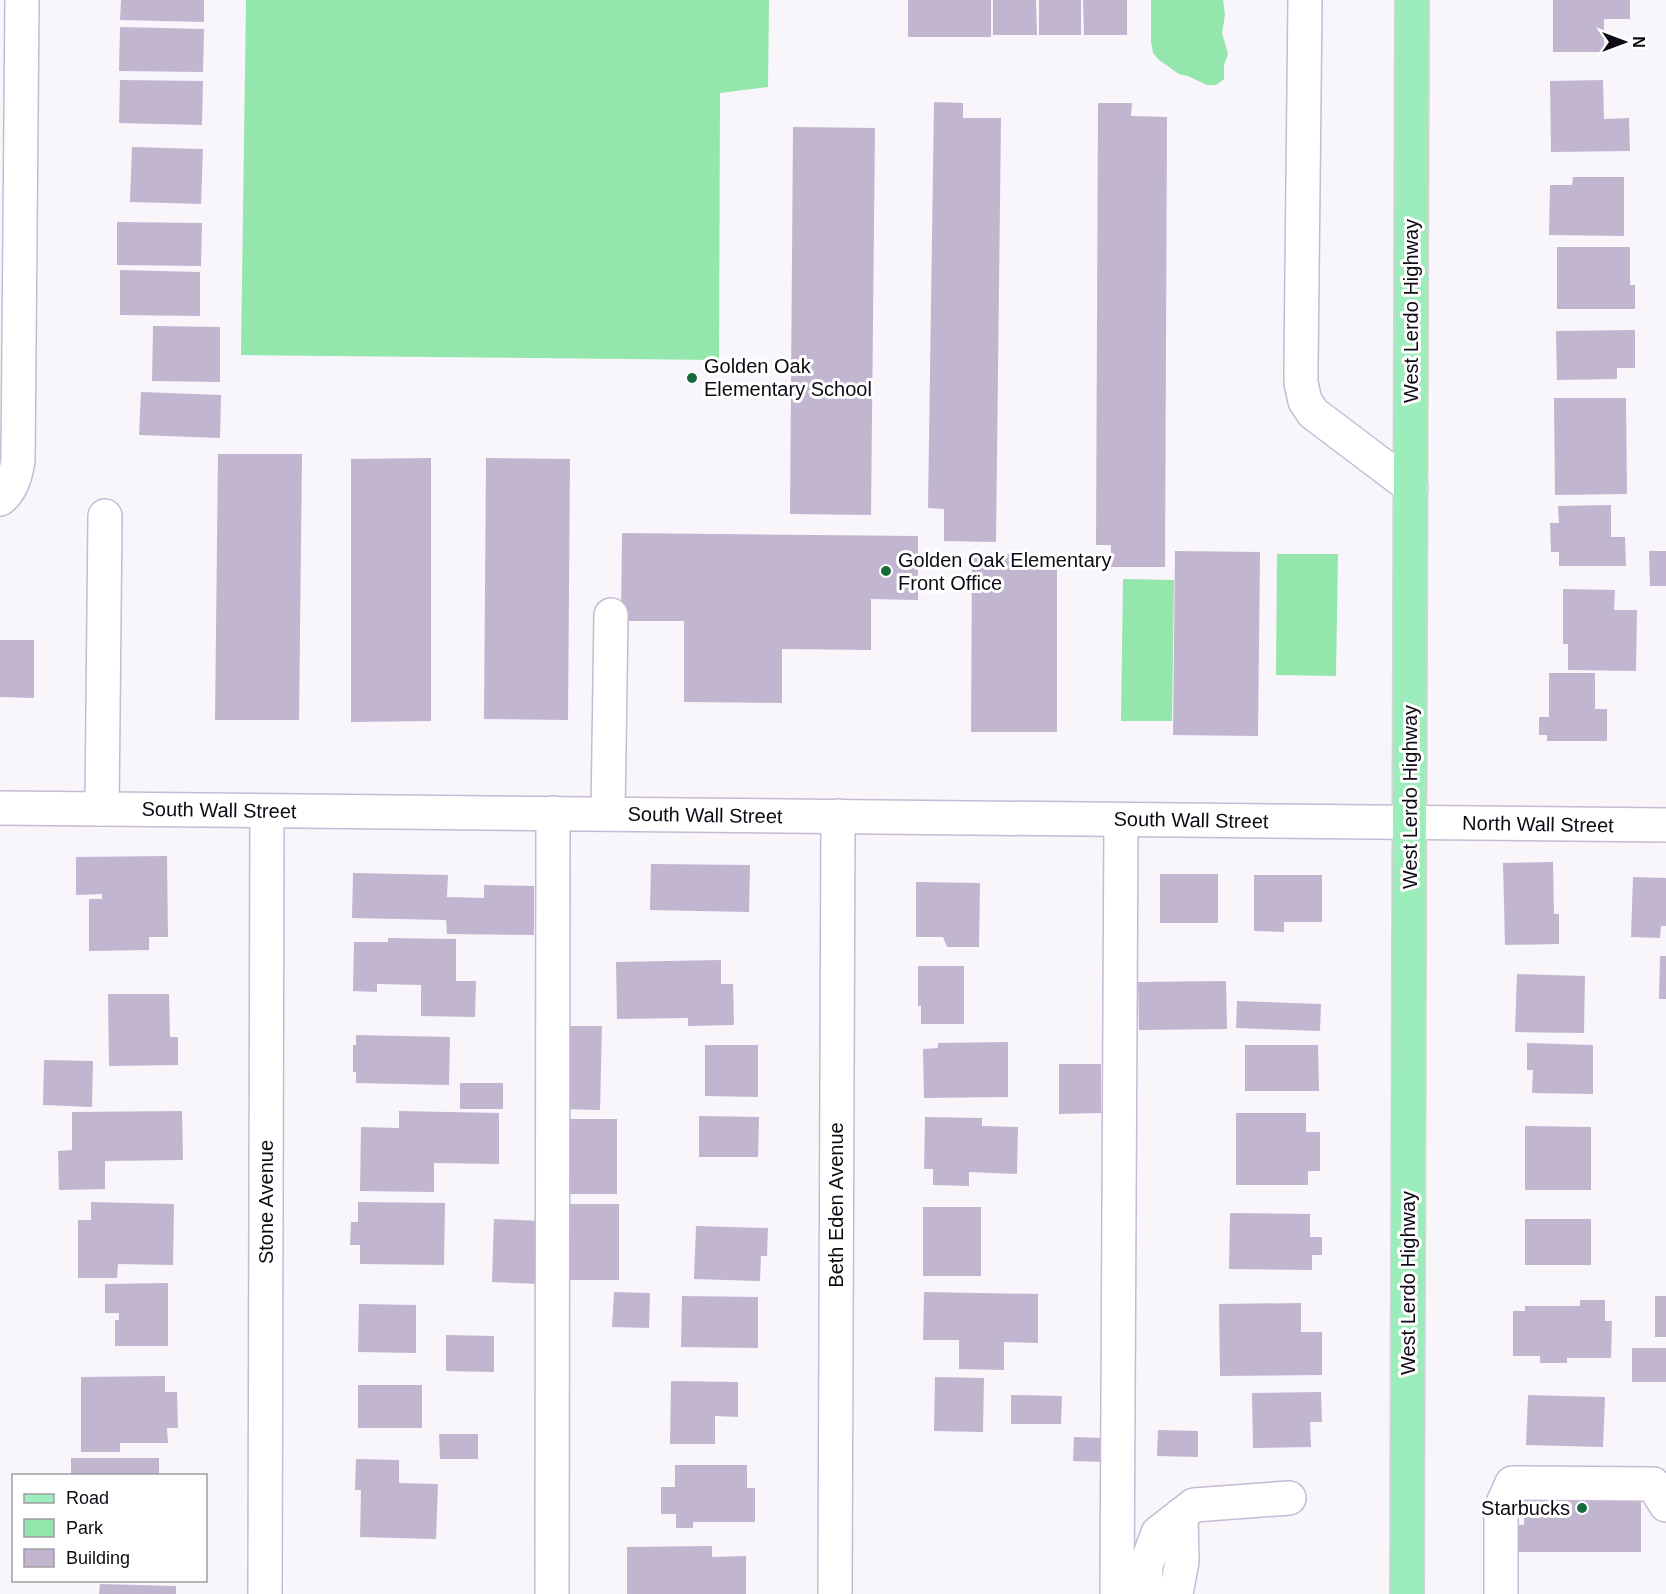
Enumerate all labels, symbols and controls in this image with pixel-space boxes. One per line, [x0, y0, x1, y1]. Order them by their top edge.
north arrow [1594, 12, 1654, 72]
text: N [1630, 36, 1647, 48]
street label: West Lerdo Highway [1400, 219, 1422, 403]
place label: Golden Oak Elementary School [704, 355, 872, 400]
marker: Golden Oak Elementary School [685, 371, 699, 385]
place label: Golden Oak Elementary Front Office [898, 549, 1111, 594]
marker: Golden Oak Elementary Front Office [879, 564, 893, 578]
street label: West Lerdo Highway [1399, 705, 1421, 889]
street label: South Wall Street [141, 798, 297, 822]
street label: South Wall Street [627, 803, 783, 827]
street label: South Wall Street [1113, 808, 1269, 832]
street label: North Wall Street [1462, 812, 1614, 836]
street label: Beth Eden Avenue [825, 1122, 847, 1288]
street label: Stone Avenue [255, 1140, 277, 1264]
street label: West Lerdo Highway [1397, 1191, 1419, 1375]
legend [12, 1474, 207, 1582]
text: Road [66, 1488, 109, 1508]
place label: Starbucks [1481, 1497, 1570, 1519]
marker: Starbucks [1575, 1501, 1589, 1515]
text: Park [66, 1518, 104, 1538]
text: Building [66, 1548, 130, 1568]

